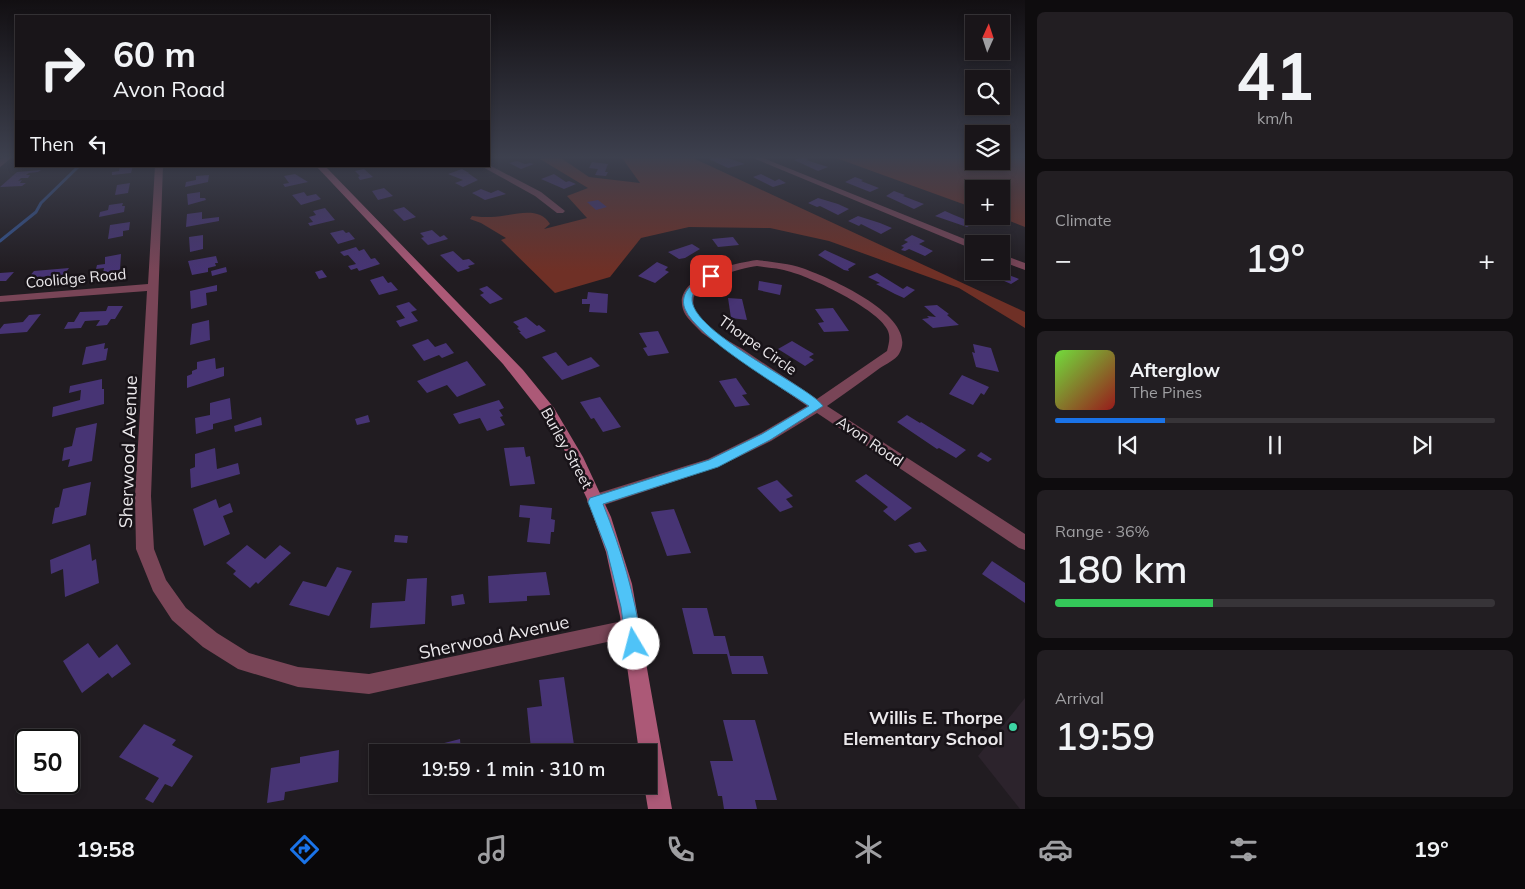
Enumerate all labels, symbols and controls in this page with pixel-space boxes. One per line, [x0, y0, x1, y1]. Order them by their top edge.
north arrow [965, 15, 1010, 60]
map controls [965, 15, 1010, 280]
text: 60 m [113, 32, 196, 76]
icon: right [30, 35, 95, 100]
text: 41 [1236, 35, 1314, 116]
button: search [965, 70, 1010, 115]
text: Avon Road [113, 75, 225, 103]
text: km/h [1257, 108, 1293, 128]
button: layers [965, 125, 1010, 170]
icon: left [84, 130, 112, 158]
text: Then [30, 132, 74, 156]
button: + [965, 180, 1010, 225]
text: Climate [1055, 210, 1111, 230]
text: 19° [1245, 234, 1305, 282]
button: − [965, 235, 1010, 280]
text: − [1055, 242, 1072, 277]
text: + [1478, 242, 1495, 277]
pin [690, 255, 732, 297]
icon: arrive [697, 262, 725, 290]
street label: Coolidge Road [25, 264, 127, 292]
street label: Thorpe Circle [715, 311, 801, 379]
text: Afterglow [1130, 358, 1220, 382]
street label: Sherwood Avenue [114, 375, 142, 529]
text: The Pines [1130, 382, 1202, 402]
street label: Burley Street [537, 404, 597, 492]
street label: Avon Road [833, 412, 907, 470]
icon: previous [1114, 431, 1142, 459]
icon: pause [1261, 431, 1289, 459]
icon: next [1408, 431, 1436, 459]
text: Range · 36% [1055, 521, 1150, 541]
text: 180 km [1055, 545, 1188, 593]
street label: Sherwood Avenue [417, 610, 571, 664]
position arrow [607, 617, 659, 669]
text: Arrival [1055, 688, 1104, 708]
place label: Willis E. Thorpe Elementary School [843, 706, 1003, 750]
text: 19:59 [1055, 712, 1155, 760]
marker: Willis E. Thorpe Elementary School [1007, 721, 1019, 733]
speed limit sign: 50 [15, 729, 80, 794]
text: 19:59 · 1 min · 310 m [420, 757, 606, 781]
icon: directions [287, 832, 322, 867]
icon: music [475, 832, 510, 867]
icon: phone [663, 832, 698, 867]
icon: climate [851, 832, 886, 867]
icon: car [1038, 832, 1073, 867]
icon: filters [1226, 832, 1261, 867]
text: 19:58 [76, 835, 135, 863]
text: 19° [1414, 835, 1449, 863]

